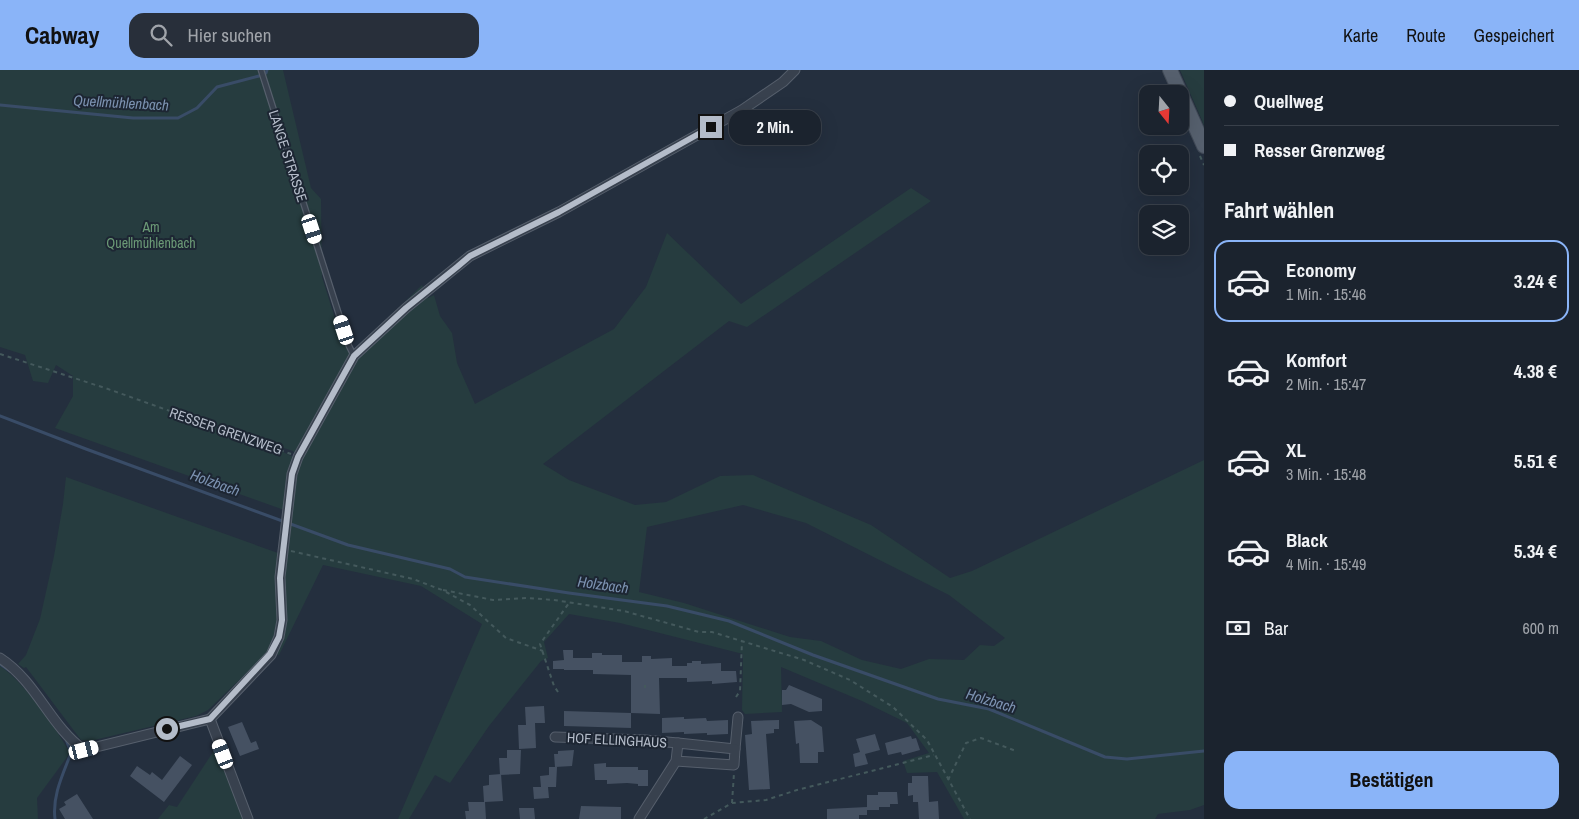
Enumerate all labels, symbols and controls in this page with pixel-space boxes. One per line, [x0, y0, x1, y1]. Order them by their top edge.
search box [129, 13, 479, 58]
text: Cabway [25, 19, 99, 51]
icon: search [147, 21, 175, 49]
text: Hier suchen [187, 22, 271, 48]
text: Karte [1343, 23, 1378, 48]
text: Route [1406, 23, 1446, 48]
text: Gespeichert [1474, 23, 1554, 48]
north arrow [1139, 85, 1189, 135]
map controls [1139, 85, 1189, 255]
text: Quellweg [1254, 88, 1323, 114]
water label: Quellmühlenbach [73, 90, 170, 115]
street label: LANGE STRASSE [265, 108, 311, 204]
callout: 2 Min. [728, 110, 821, 144]
route end [700, 116, 722, 138]
text: 2 Min. [756, 116, 794, 138]
text: Resser Grenzweg [1254, 137, 1385, 163]
button: locate [1139, 145, 1189, 195]
text: Fahrt wählen [1224, 195, 1334, 225]
button: layers [1139, 205, 1189, 255]
car [300, 212, 323, 246]
park label: Am Quellmühlenbach [106, 218, 196, 252]
text: Economy [1286, 257, 1356, 283]
icon: car [1226, 259, 1271, 304]
text: 3.24 € [1514, 268, 1557, 294]
text: 1 Min. · 15:46 [1286, 283, 1366, 305]
car [332, 313, 355, 347]
text: Komfort [1286, 347, 1347, 373]
icon: car [1226, 349, 1271, 394]
text: 4.38 € [1514, 358, 1557, 384]
text: 2 Min. · 15:47 [1286, 373, 1366, 395]
street label: RESSER GRENZWEG [167, 403, 285, 459]
text: XL [1286, 437, 1306, 463]
icon: car [1226, 439, 1271, 484]
text: 5.51 € [1514, 448, 1557, 474]
text: 3 Min. · 15:48 [1286, 463, 1366, 485]
water label: Holzbach [187, 464, 243, 501]
text: Black [1286, 527, 1328, 553]
icon: car [1226, 529, 1271, 574]
text: 5.34 € [1514, 538, 1557, 564]
text: 4 Min. · 15:49 [1286, 553, 1366, 575]
water label: Holzbach [576, 571, 630, 598]
icon: cash [1224, 614, 1252, 642]
text: Bar [1264, 615, 1288, 641]
text: 600 m [1523, 617, 1559, 639]
water label: Holzbach [964, 683, 1019, 718]
route start [156, 718, 178, 740]
street label: HOF ELLINGHAUS [567, 728, 668, 752]
car [210, 737, 235, 771]
car [67, 739, 100, 761]
button: Bestätigen [1224, 751, 1559, 809]

